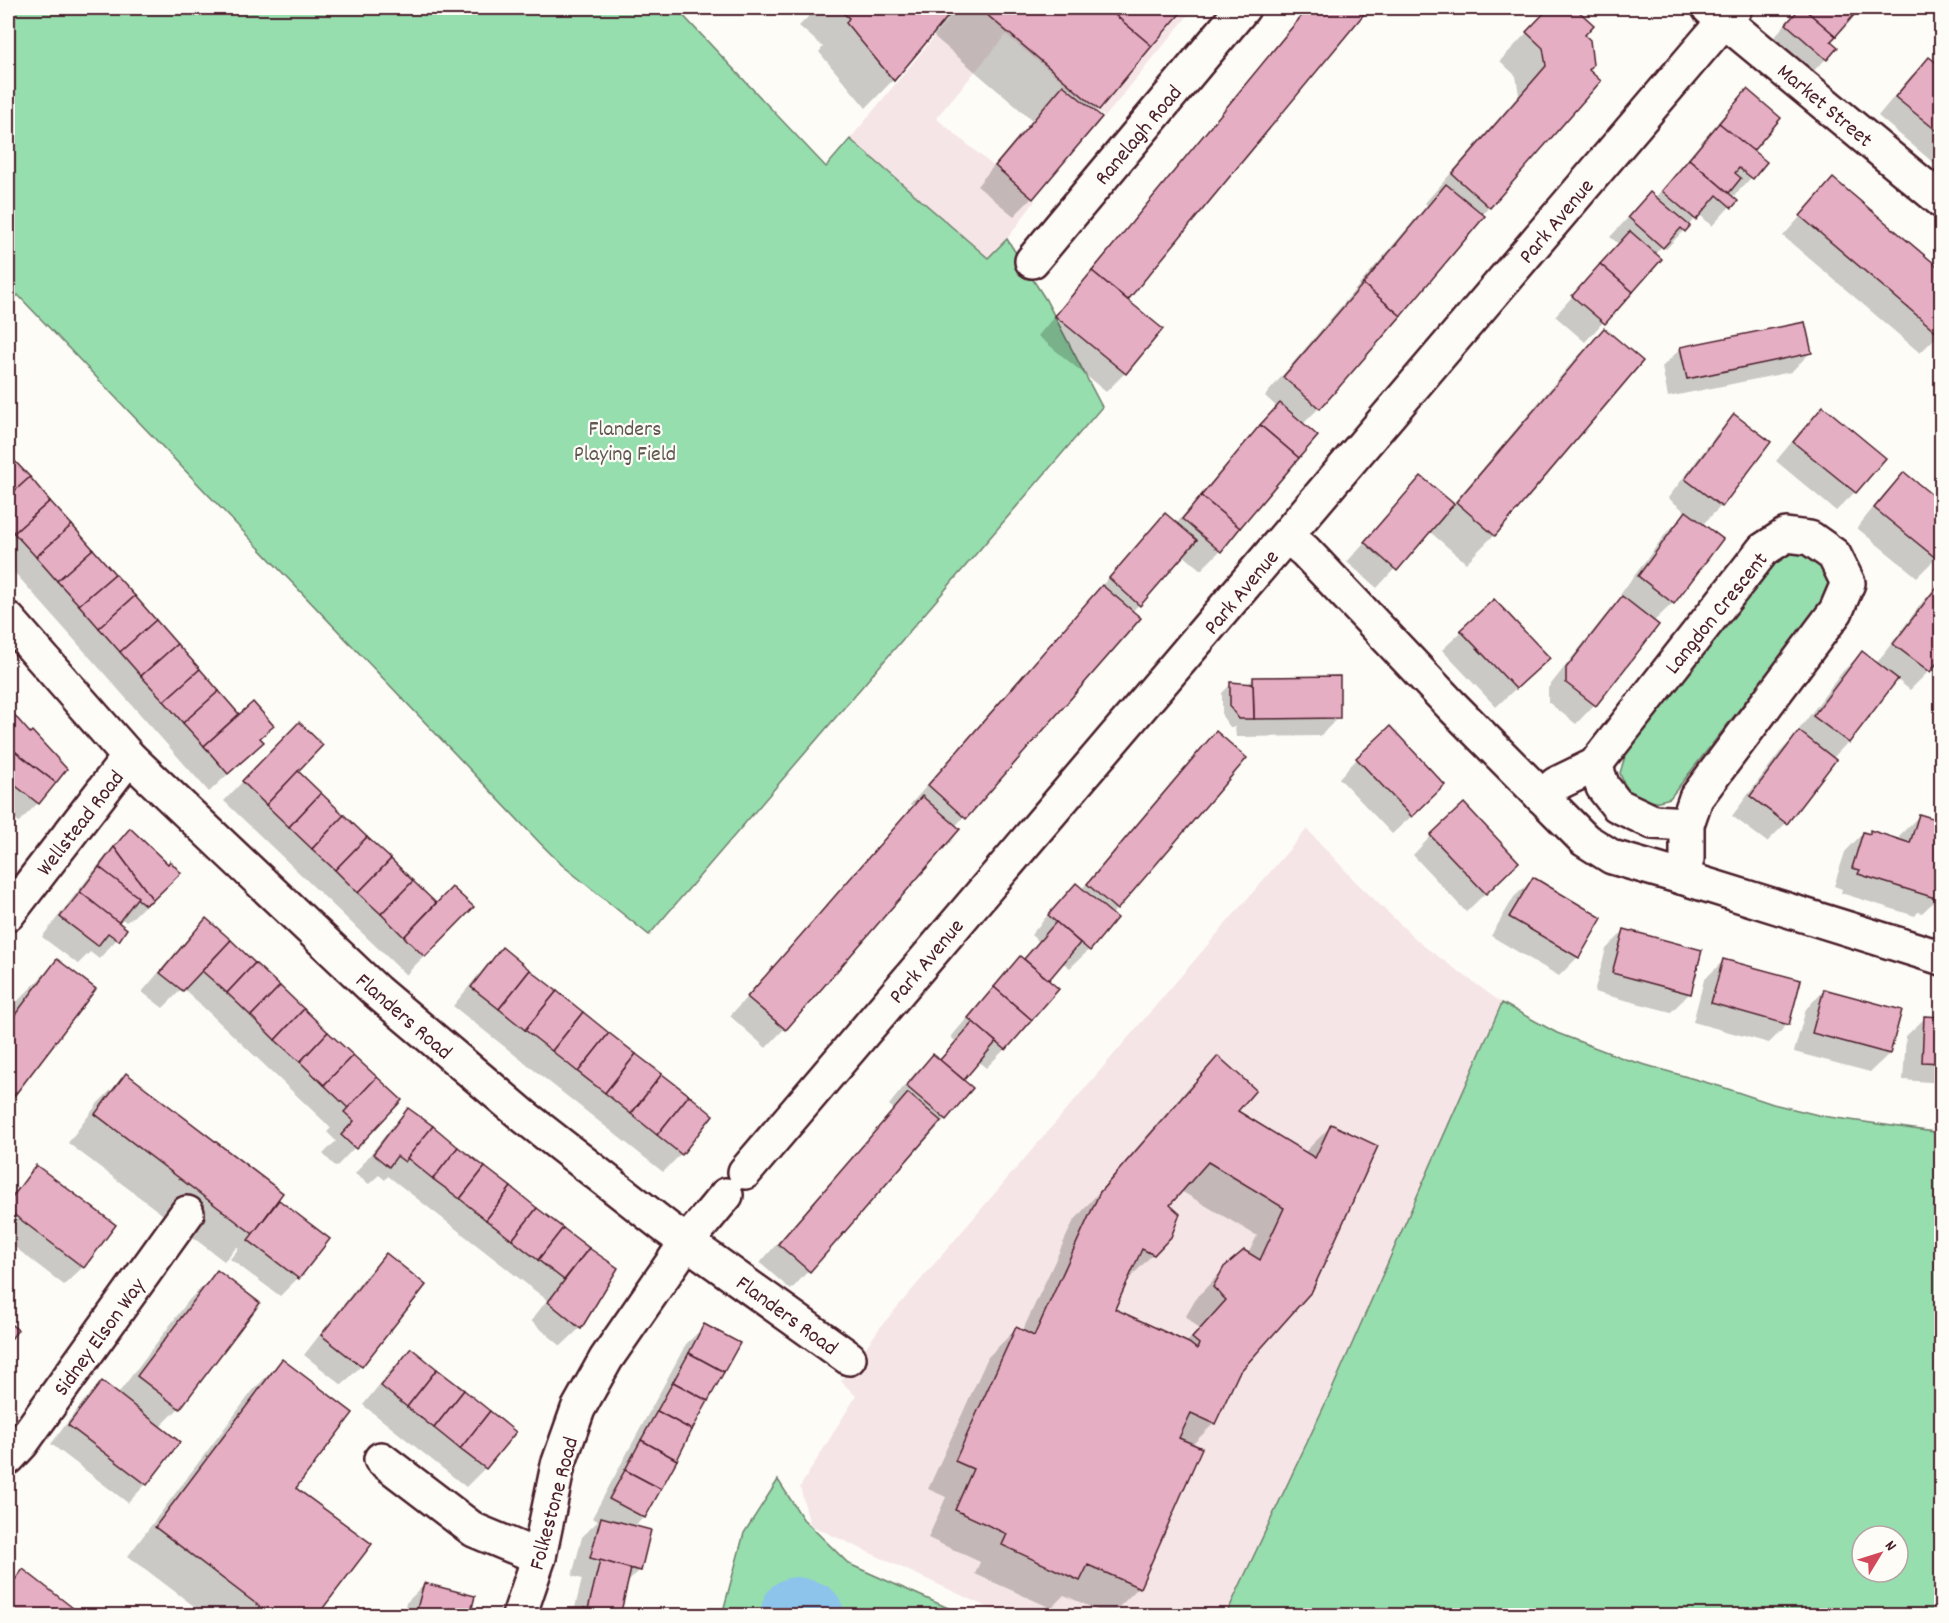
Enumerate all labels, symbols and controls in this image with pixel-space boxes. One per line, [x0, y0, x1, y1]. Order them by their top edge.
street label: Market Street [1769, 57, 1878, 156]
street label: Ranelagh Road [1088, 79, 1191, 193]
street label: Park Avenue [1513, 173, 1603, 272]
park label: Flanders Playing Field [574, 415, 676, 471]
street label: Park Avenue [1198, 544, 1288, 643]
street label: Langdon Crescent [1659, 546, 1777, 682]
street label: Wellstead Road [31, 765, 133, 884]
street label: Park Avenue [883, 913, 973, 1012]
street label: Flanders Road [348, 967, 458, 1068]
street label: Flanders Road [729, 1269, 843, 1364]
street label: Sidney Elson Way [47, 1272, 155, 1403]
street label: Folkestone Road [523, 1434, 588, 1574]
north arrow [1850, 1524, 1910, 1584]
text: N [1878, 1536, 1901, 1557]

